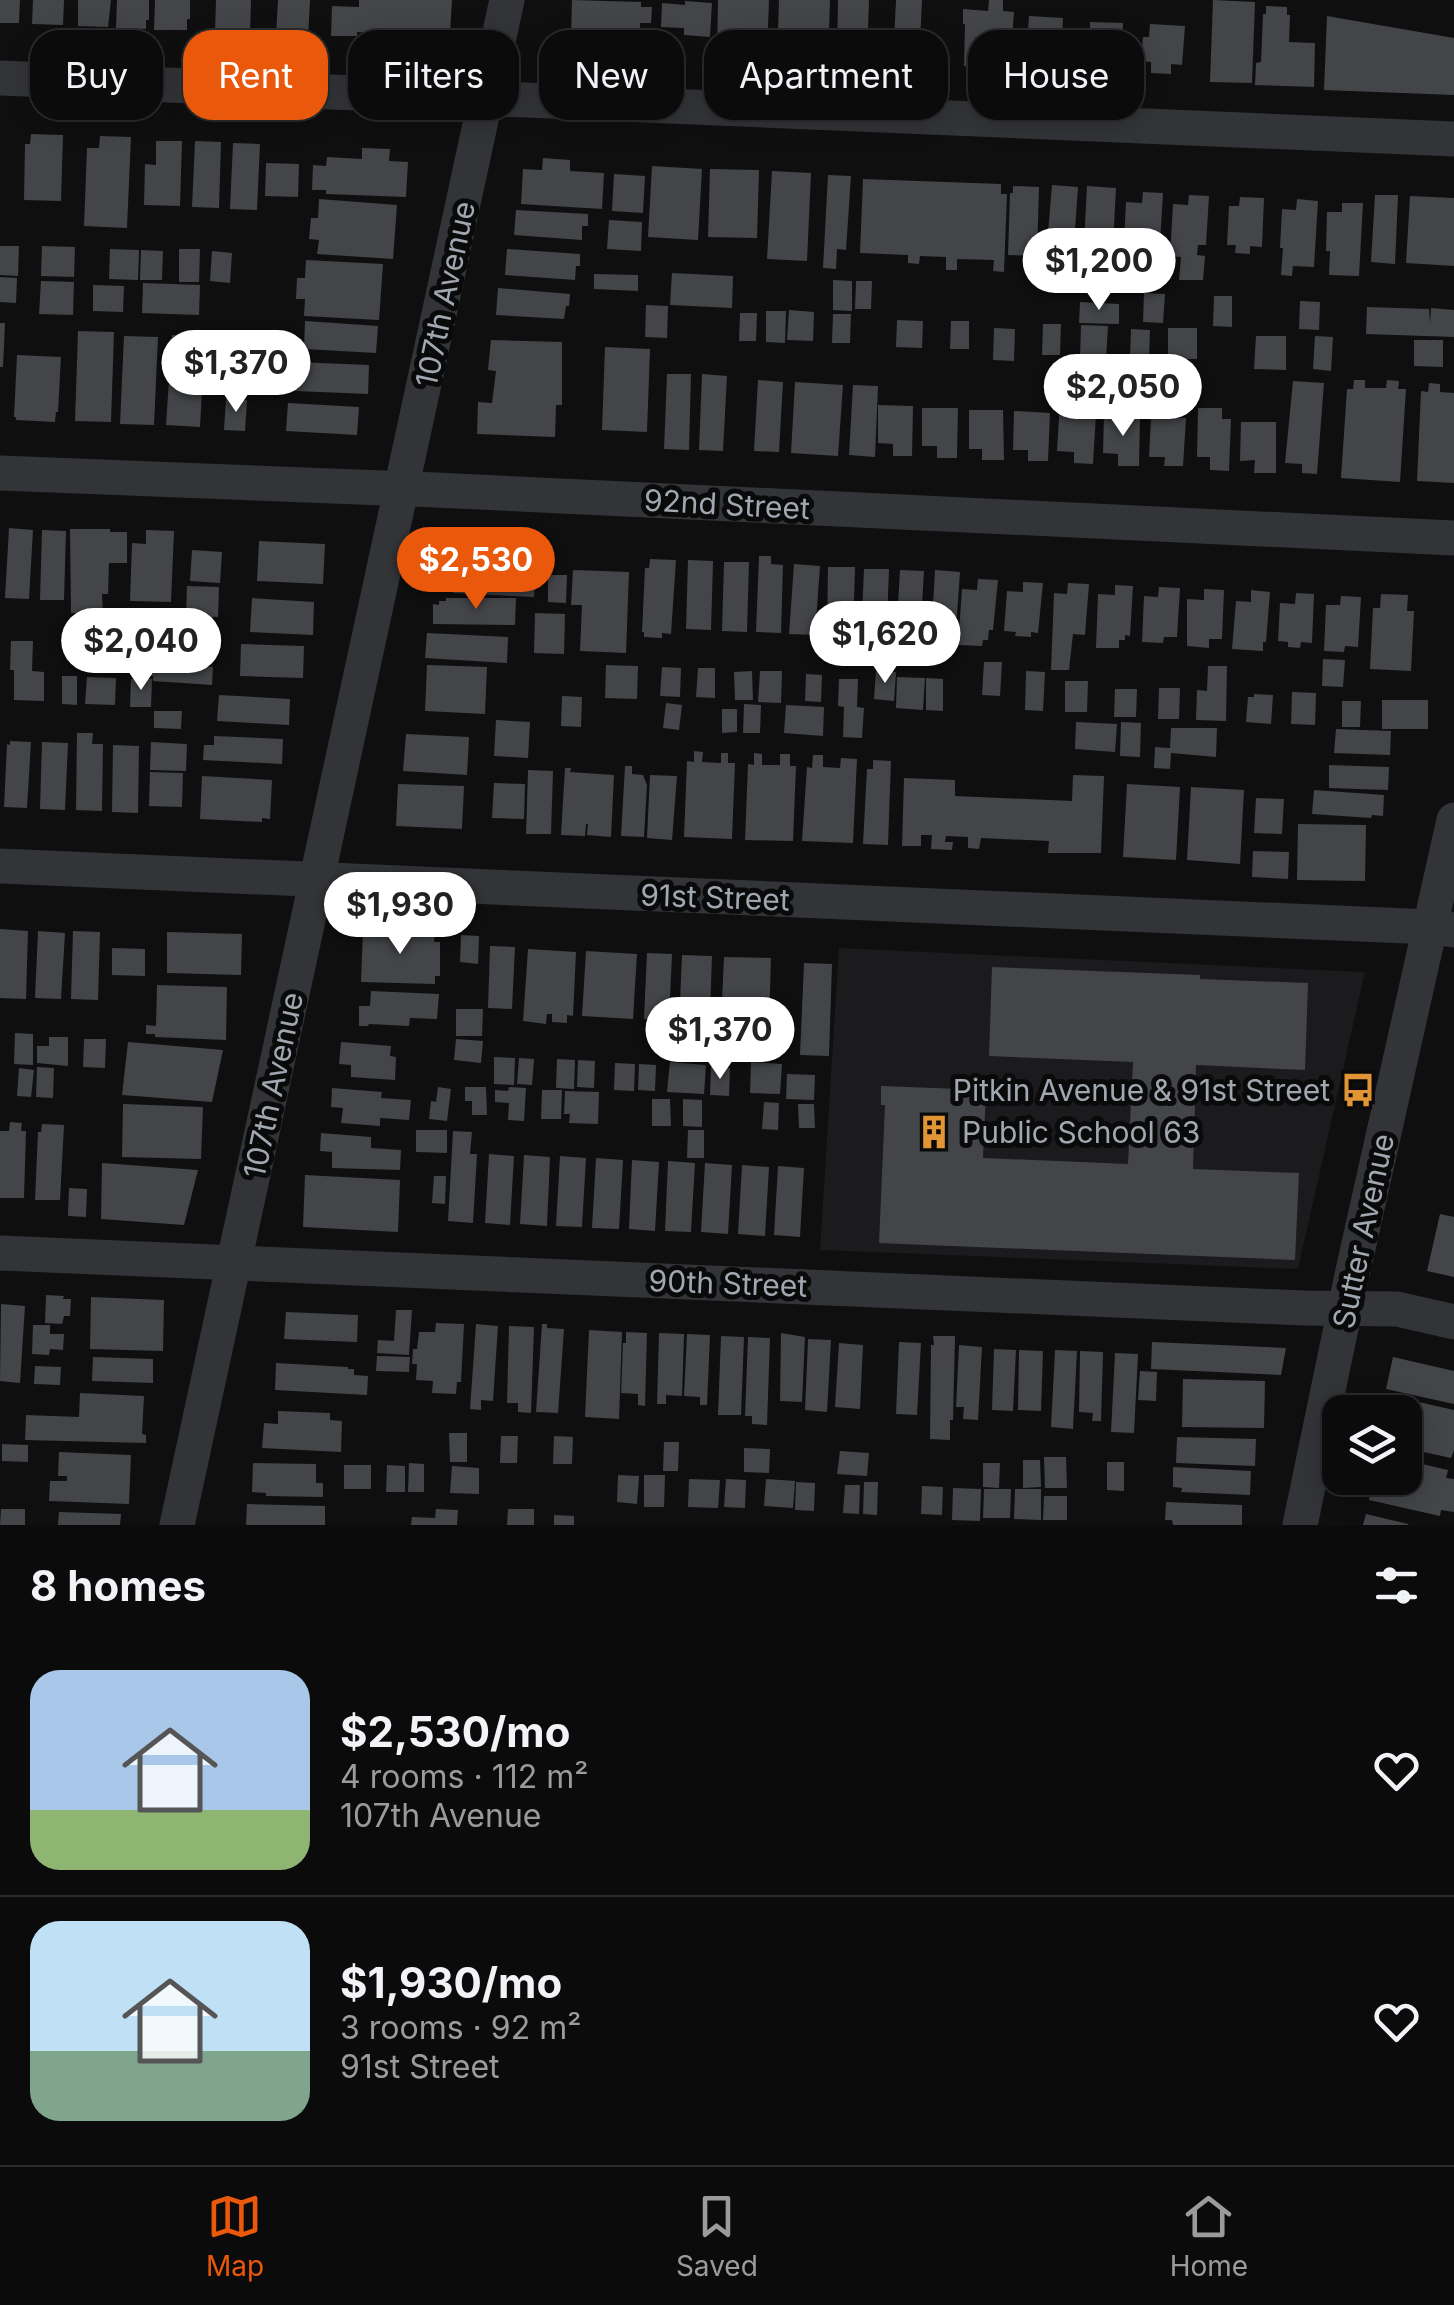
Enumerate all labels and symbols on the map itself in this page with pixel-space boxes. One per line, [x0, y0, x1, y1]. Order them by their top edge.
street label: 107th Avenue [408, 198, 482, 390]
pin: $1,200 [1018, 228, 1180, 313]
pin: $1,370 [155, 330, 317, 415]
pin: $2,050 [1042, 354, 1204, 439]
street label: 92nd Street [643, 482, 811, 526]
pin: $2,530 [395, 527, 557, 612]
pin: $1,620 [804, 601, 966, 686]
pin: $2,040 [60, 608, 222, 693]
pin: $1,930 [319, 872, 481, 957]
street label: 91st Street [640, 876, 791, 918]
street label: 107th Avenue [236, 989, 310, 1181]
pin: $1,370 [639, 997, 801, 1082]
bus stop icon: Pitkin Avenue & 91st Street [1339, 1071, 1377, 1109]
place label: Pitkin Avenue & 91st Street [953, 1072, 1330, 1108]
building icon: Public School 63 [915, 1113, 953, 1151]
place label: Public School 63 [962, 1114, 1200, 1150]
street label: Sutter Avenue [1325, 1130, 1401, 1332]
street label: 90th Street [648, 1262, 808, 1304]

